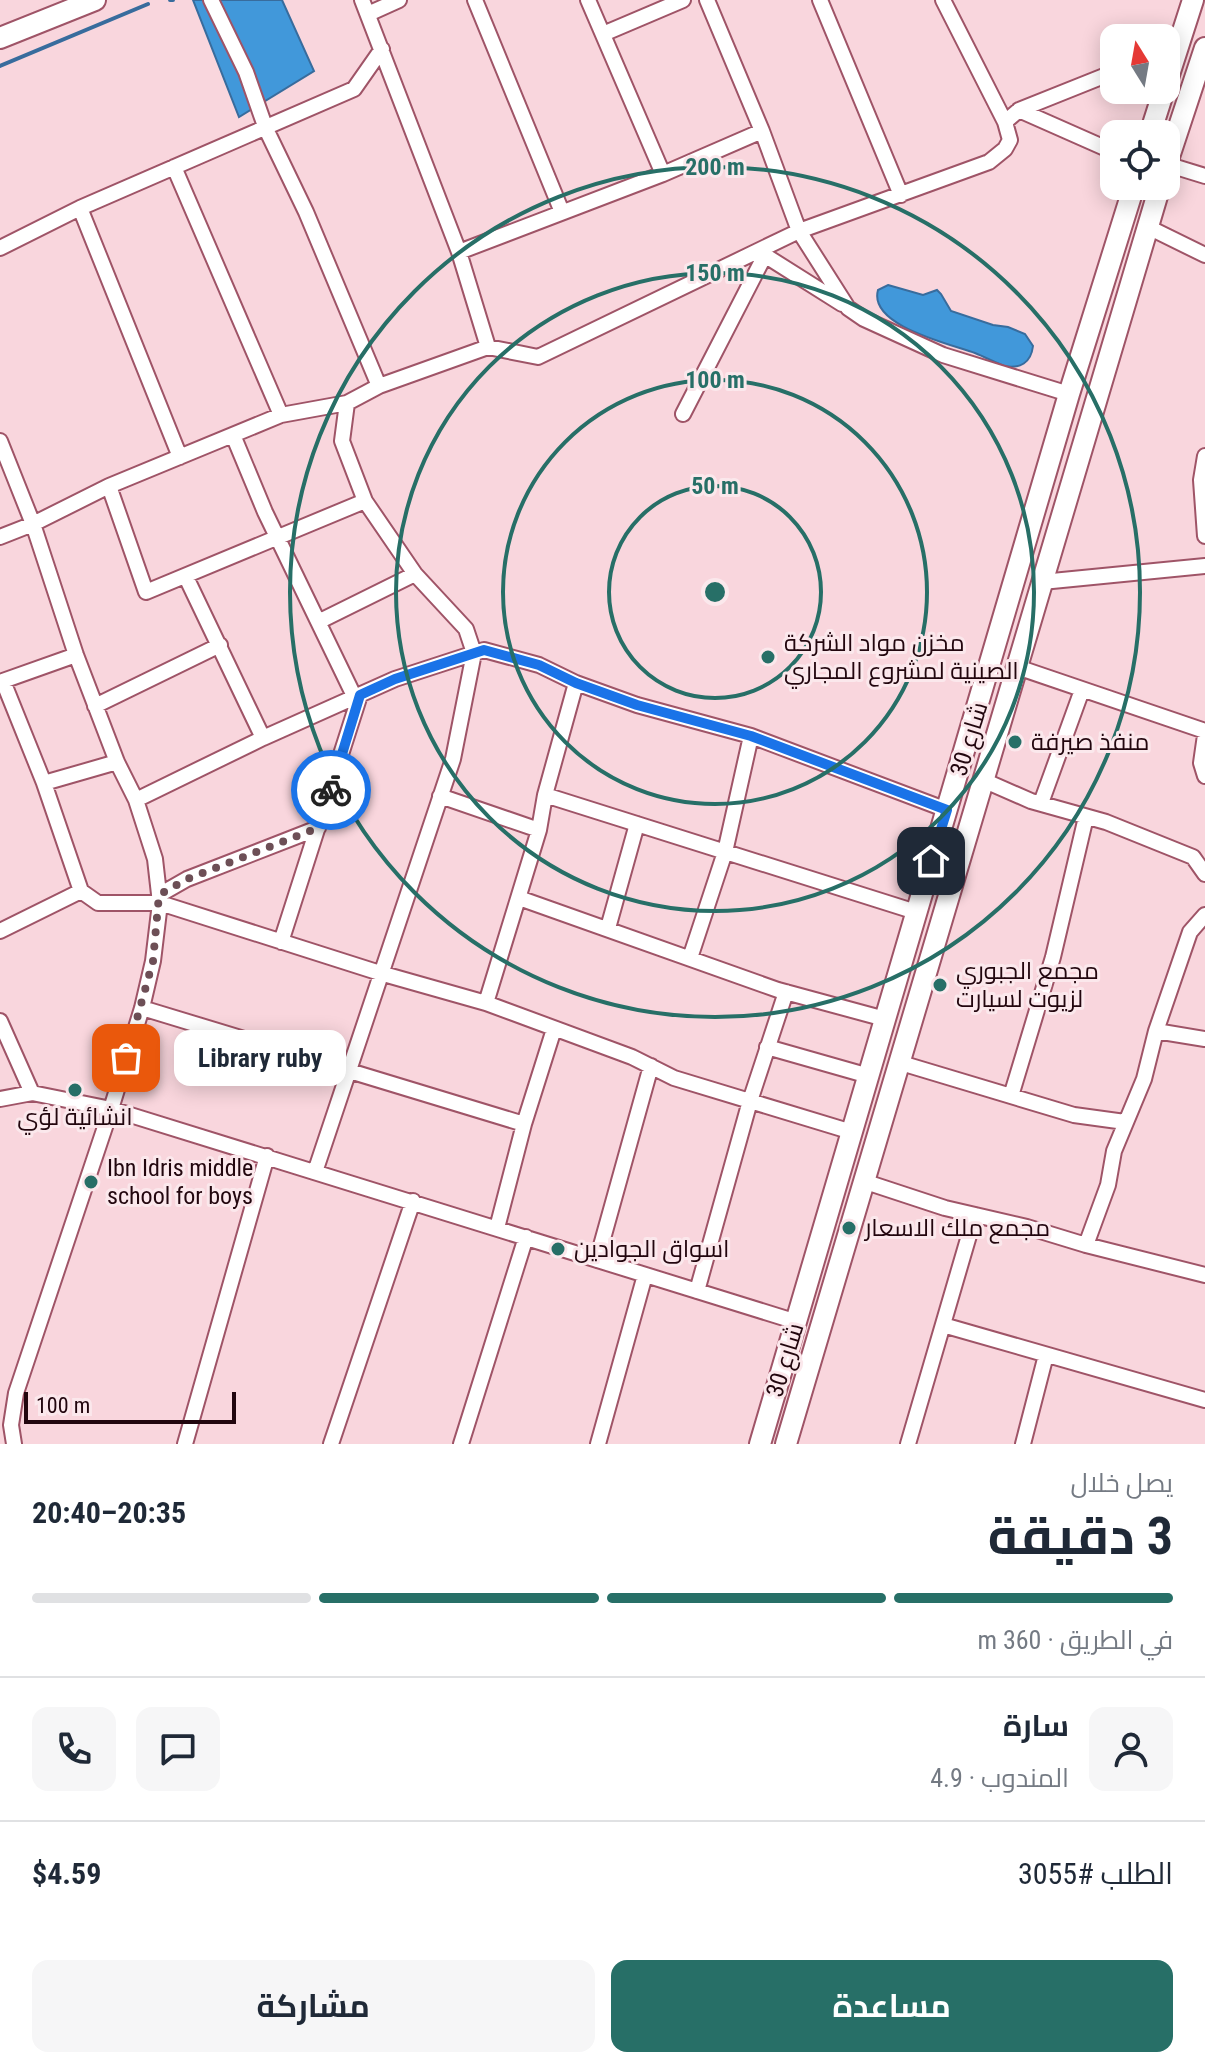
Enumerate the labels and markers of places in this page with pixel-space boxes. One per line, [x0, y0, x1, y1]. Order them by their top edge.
centre of rings [701, 578, 729, 606]
place label: مخزن مواد الشركة الصينية لمشروع المجاري [784, 629, 1019, 689]
marker: مخزن مواد الشركة الصينية لمشروع المجاري [759, 648, 777, 666]
place label: منفذ صيرفة [1031, 728, 1150, 756]
marker: منفذ صيرفة [1006, 733, 1024, 751]
pin [897, 827, 965, 895]
place label: مجمع الجبوري لزيوت لسيارت [956, 957, 1099, 1013]
marker: مجمع الجبوري لزيوت لسيارت [931, 976, 949, 994]
pin [92, 1024, 160, 1092]
callout: Library ruby [174, 1030, 346, 1086]
marker: انشائية لؤي [66, 1081, 84, 1099]
place label: انشائية لؤي [17, 1103, 133, 1135]
place label: Ibn Idris middle school for boys [107, 1154, 253, 1210]
marker: Ibn Idris middle school for boys [82, 1173, 100, 1191]
place label: مجمع ملك الاسعار [863, 1214, 1050, 1244]
marker: مجمع ملك الاسعار [840, 1219, 858, 1237]
place label: اسواق الجوادين [574, 1235, 729, 1264]
marker: اسواق الجوادين [549, 1240, 567, 1258]

